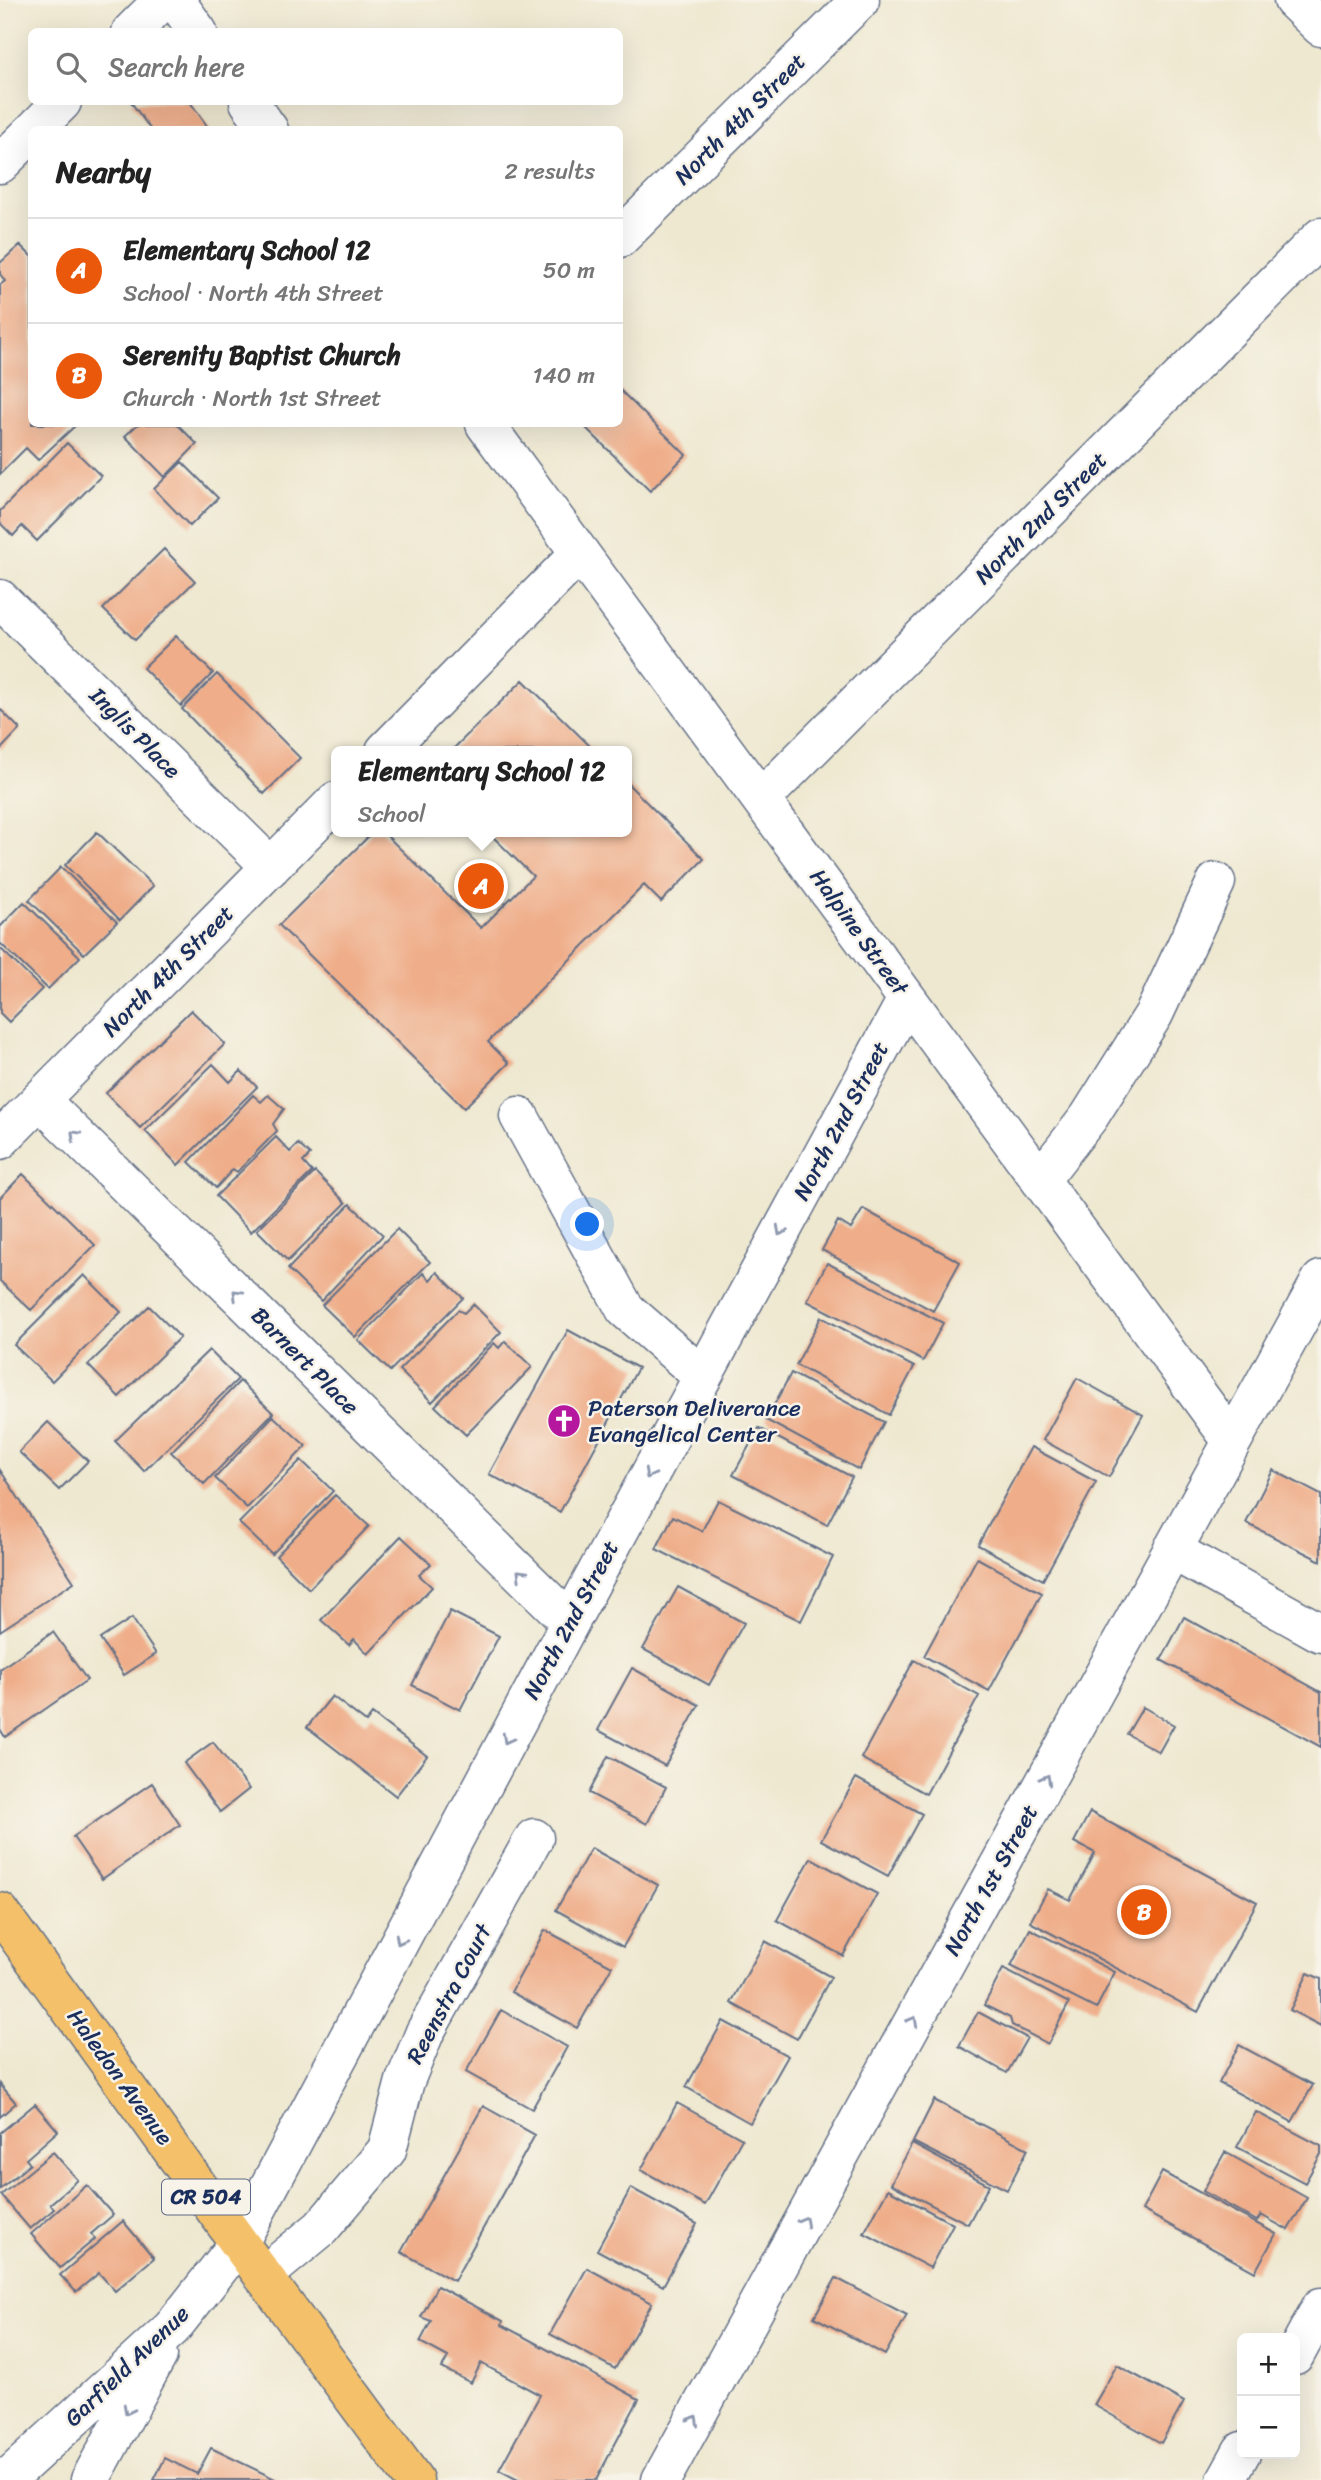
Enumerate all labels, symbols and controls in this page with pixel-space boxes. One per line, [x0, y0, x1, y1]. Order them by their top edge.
search box [28, 28, 623, 105]
street label: North 4th Street [664, 43, 816, 195]
text: Search here [108, 44, 245, 90]
icon: search [52, 48, 90, 86]
text: Nearby [56, 145, 151, 199]
text: 2 results [504, 151, 595, 192]
text: Elementary School 12 [123, 227, 370, 273]
text: A [71, 250, 87, 291]
text: 50 m [543, 250, 595, 291]
text: School · North 4th Street [123, 273, 383, 314]
text: Serenity Baptist Church [123, 332, 401, 378]
text: B [72, 355, 86, 396]
text: 140 m [533, 355, 595, 396]
text: Church · North 1st Street [123, 378, 381, 419]
street label: North 2nd Street [964, 441, 1118, 595]
street label: Inglis Place [78, 676, 191, 789]
popup [331, 746, 632, 837]
text: Elementary School 12 [358, 748, 605, 794]
text: School [358, 794, 426, 835]
pin: A [458, 860, 504, 912]
street label: Halpine Street [799, 860, 920, 1006]
street label: North 4th Street [92, 895, 244, 1047]
street label: North 2nd Street [782, 1034, 900, 1208]
one-way arrow [70, 1130, 83, 1143]
your location [570, 1207, 604, 1241]
one-way arrow [776, 1224, 789, 1236]
one-way arrow [232, 1290, 245, 1303]
street label: Barnert Place [241, 1297, 369, 1425]
place label: Paterson Deliverance Evangelical Center [588, 1388, 801, 1455]
church icon: Paterson Deliverance Evangelical Center [545, 1402, 583, 1440]
one-way arrow [644, 1467, 658, 1479]
street label: North 2nd Street [512, 1533, 630, 1707]
one-way arrow [516, 1570, 529, 1583]
one-way arrow [502, 1732, 515, 1745]
one-way arrow [1038, 1774, 1051, 1786]
street label: North 1st Street [932, 1796, 1050, 1964]
pin: B [1121, 1886, 1167, 1938]
street label: Reenstra Court [395, 1915, 504, 2072]
one-way arrow [395, 1933, 408, 1945]
street label: Haledon Avenue [56, 2000, 184, 2154]
one-way arrow [905, 2016, 918, 2029]
road number: CR 504 [162, 2180, 250, 2214]
one-way arrow [795, 2215, 809, 2228]
street label: Garfield Avenue [54, 2295, 200, 2437]
map controls [1237, 2333, 1300, 2459]
button: + [1237, 2333, 1300, 2396]
button: − [1237, 2396, 1300, 2459]
one-way arrow [123, 2403, 136, 2415]
one-way arrow [686, 2415, 699, 2427]

